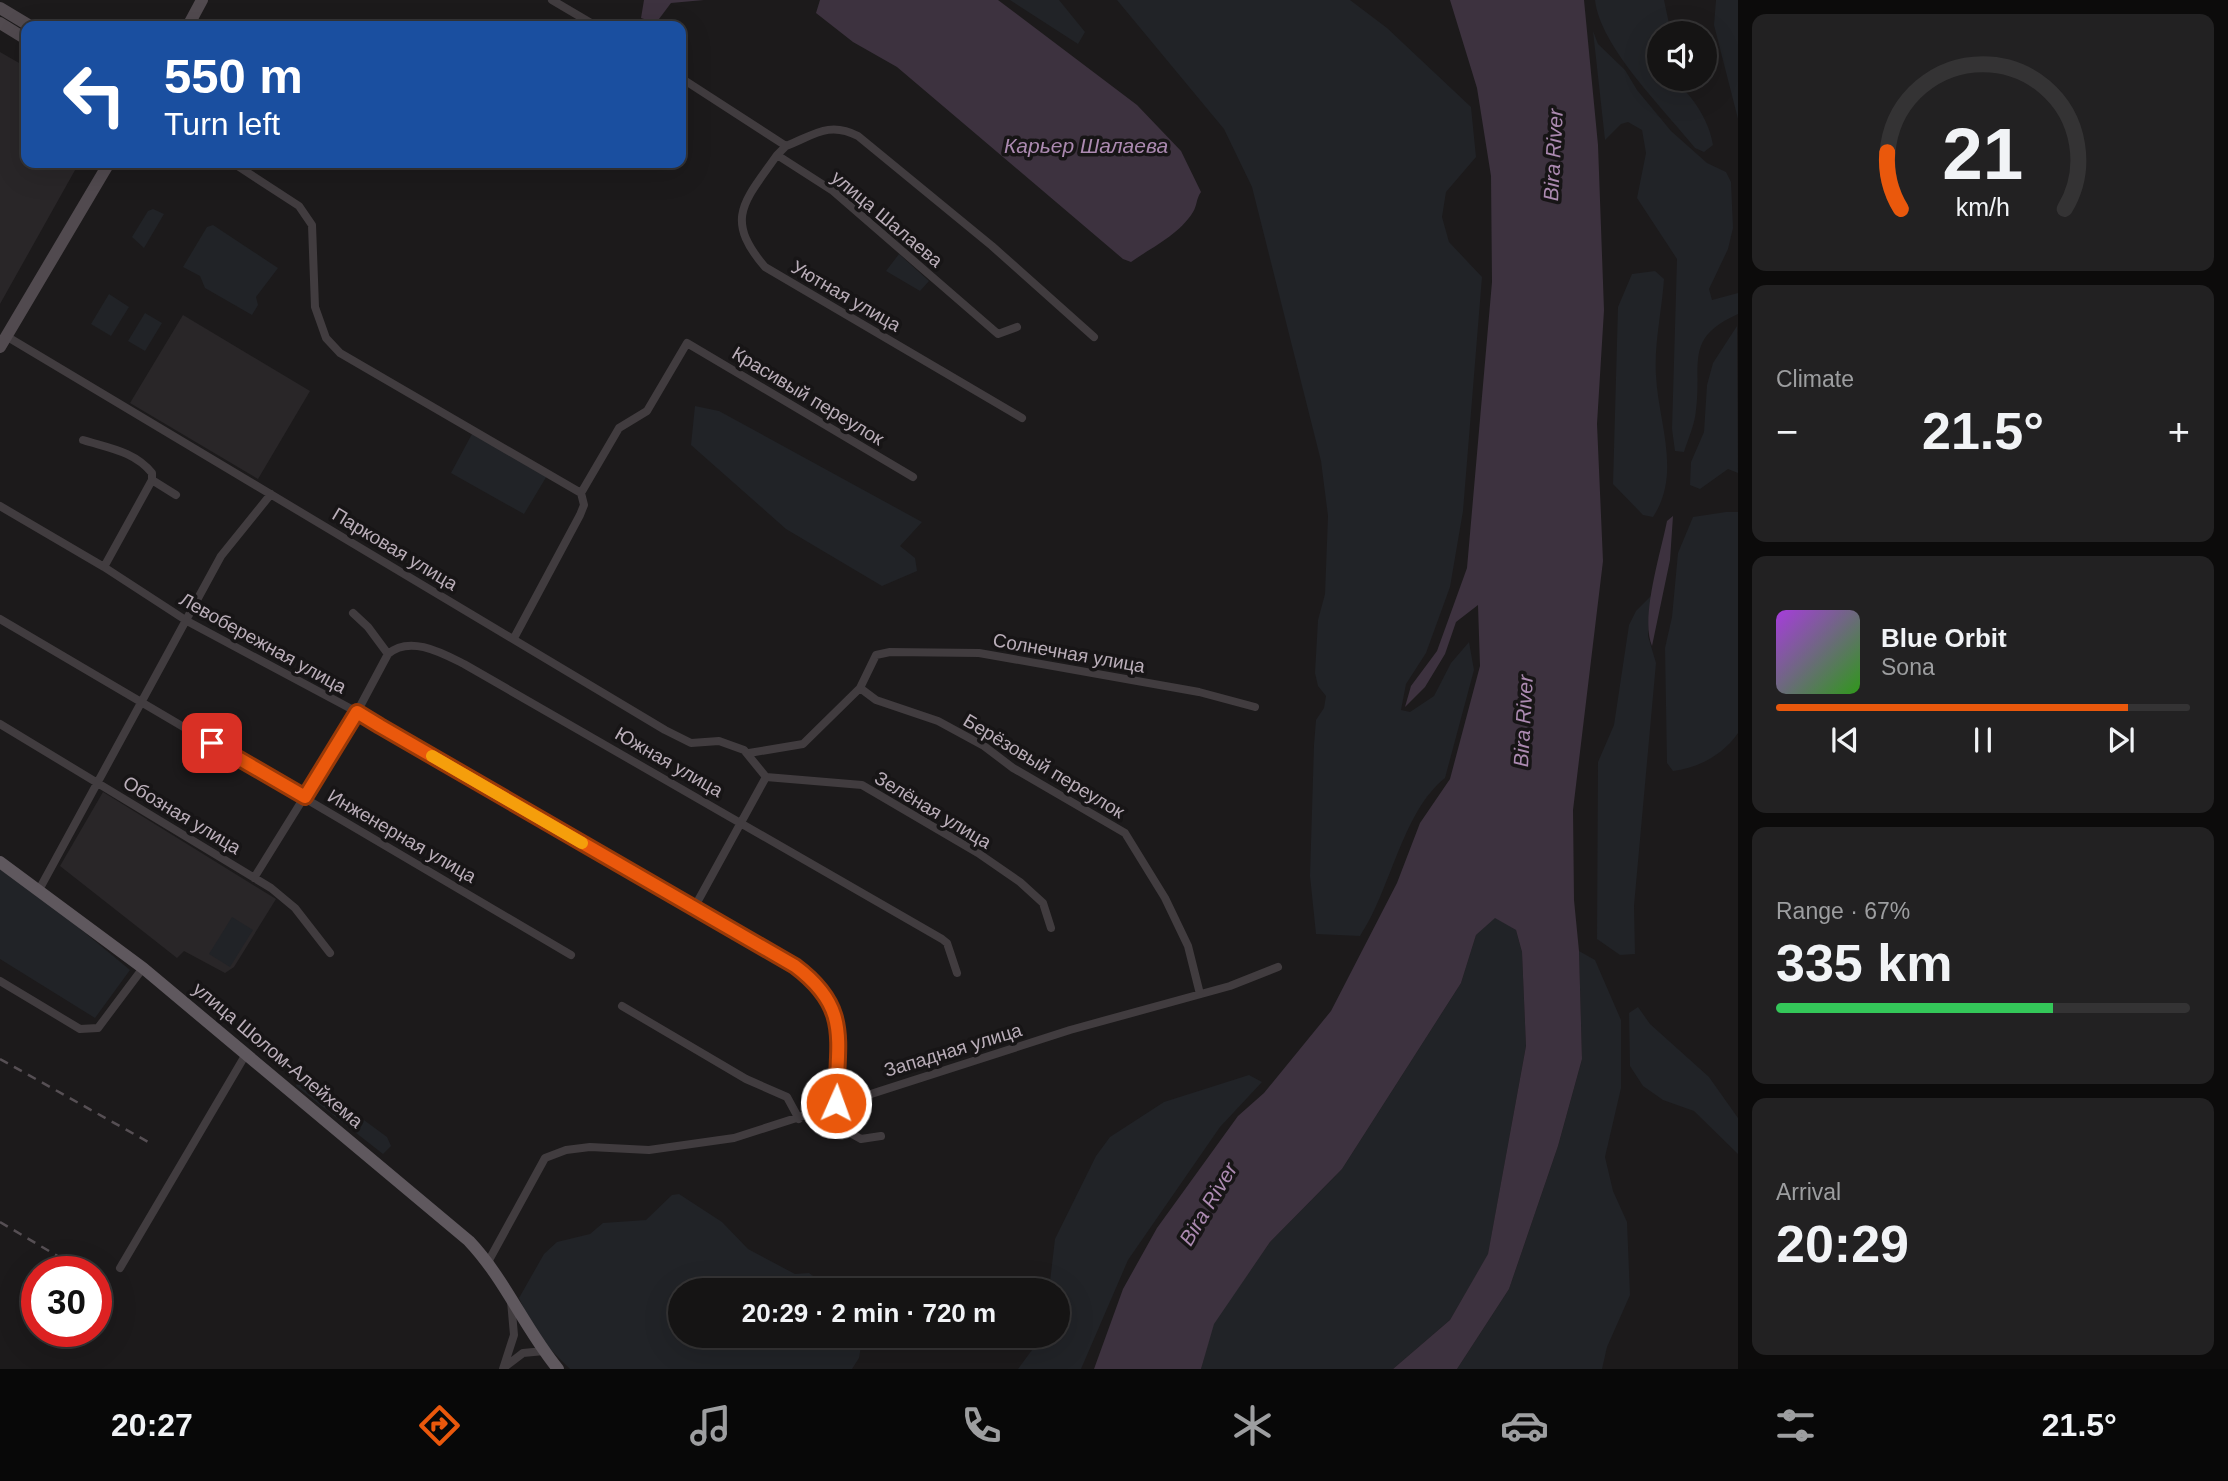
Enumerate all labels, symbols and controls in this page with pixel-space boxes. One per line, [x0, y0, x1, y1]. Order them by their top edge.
map controls [1647, 21, 1717, 91]
button: sound [1647, 21, 1717, 91]
icon: left [49, 49, 140, 140]
text: 550 m [164, 49, 303, 103]
text: Turn left [164, 106, 280, 142]
water label: Bira River [1539, 107, 1567, 202]
text: 21 [1943, 113, 2023, 194]
water label: Карьер Шалаева [1004, 134, 1168, 157]
street label: улица Шалаева [827, 167, 947, 272]
text: km/h [1956, 192, 2010, 220]
street label: Уютная улица [788, 256, 905, 336]
street label: Красивый переулок [728, 342, 888, 450]
text: Climate [1776, 366, 1854, 392]
text: 21.5° [1922, 402, 2044, 460]
text: − [1776, 411, 1798, 453]
text: + [2168, 411, 2190, 453]
street label: Парковая улица [329, 503, 462, 595]
street label: Левобережная улица [176, 588, 350, 698]
text: Blue Orbit [1881, 623, 2007, 653]
street label: Солнечная улица [991, 629, 1147, 677]
text: Sona [1881, 654, 1935, 680]
water label: Bira River [1509, 673, 1537, 768]
street label: Берёзовый переулок [960, 710, 1129, 823]
pin [182, 713, 242, 773]
icon: previous [1826, 721, 1864, 759]
icon: pause [1964, 721, 2002, 759]
icon: next [2102, 721, 2140, 759]
street label: Южная улица [611, 723, 727, 802]
icon: arrive [193, 724, 231, 762]
street label: Зелёная улица [871, 767, 995, 853]
street label: Обозная улица [119, 772, 245, 859]
street label: Инженерная улица [324, 785, 480, 887]
text: Range · 67% [1776, 898, 1910, 924]
text: 335 km [1776, 934, 1952, 992]
street label: улица Шолом-Алейхема [189, 978, 367, 1132]
street label: Западная улица [882, 1019, 1025, 1081]
position arrow [799, 1066, 873, 1140]
water label: Bira River [1174, 1158, 1242, 1249]
text: Arrival [1776, 1179, 1841, 1205]
text: 20:29 [1776, 1215, 1909, 1273]
speed limit sign: 30 [21, 1256, 112, 1347]
text: 20:29 · 2 min · 720 m [742, 1298, 996, 1328]
icon: directions [415, 1401, 464, 1450]
icon: music [686, 1401, 735, 1450]
icon: phone [957, 1401, 1006, 1450]
icon: climate [1228, 1401, 1277, 1450]
icon: car [1500, 1401, 1549, 1450]
icon: filters [1771, 1401, 1820, 1450]
text: 20:27 [111, 1407, 193, 1443]
text: 21.5° [2042, 1407, 2117, 1443]

